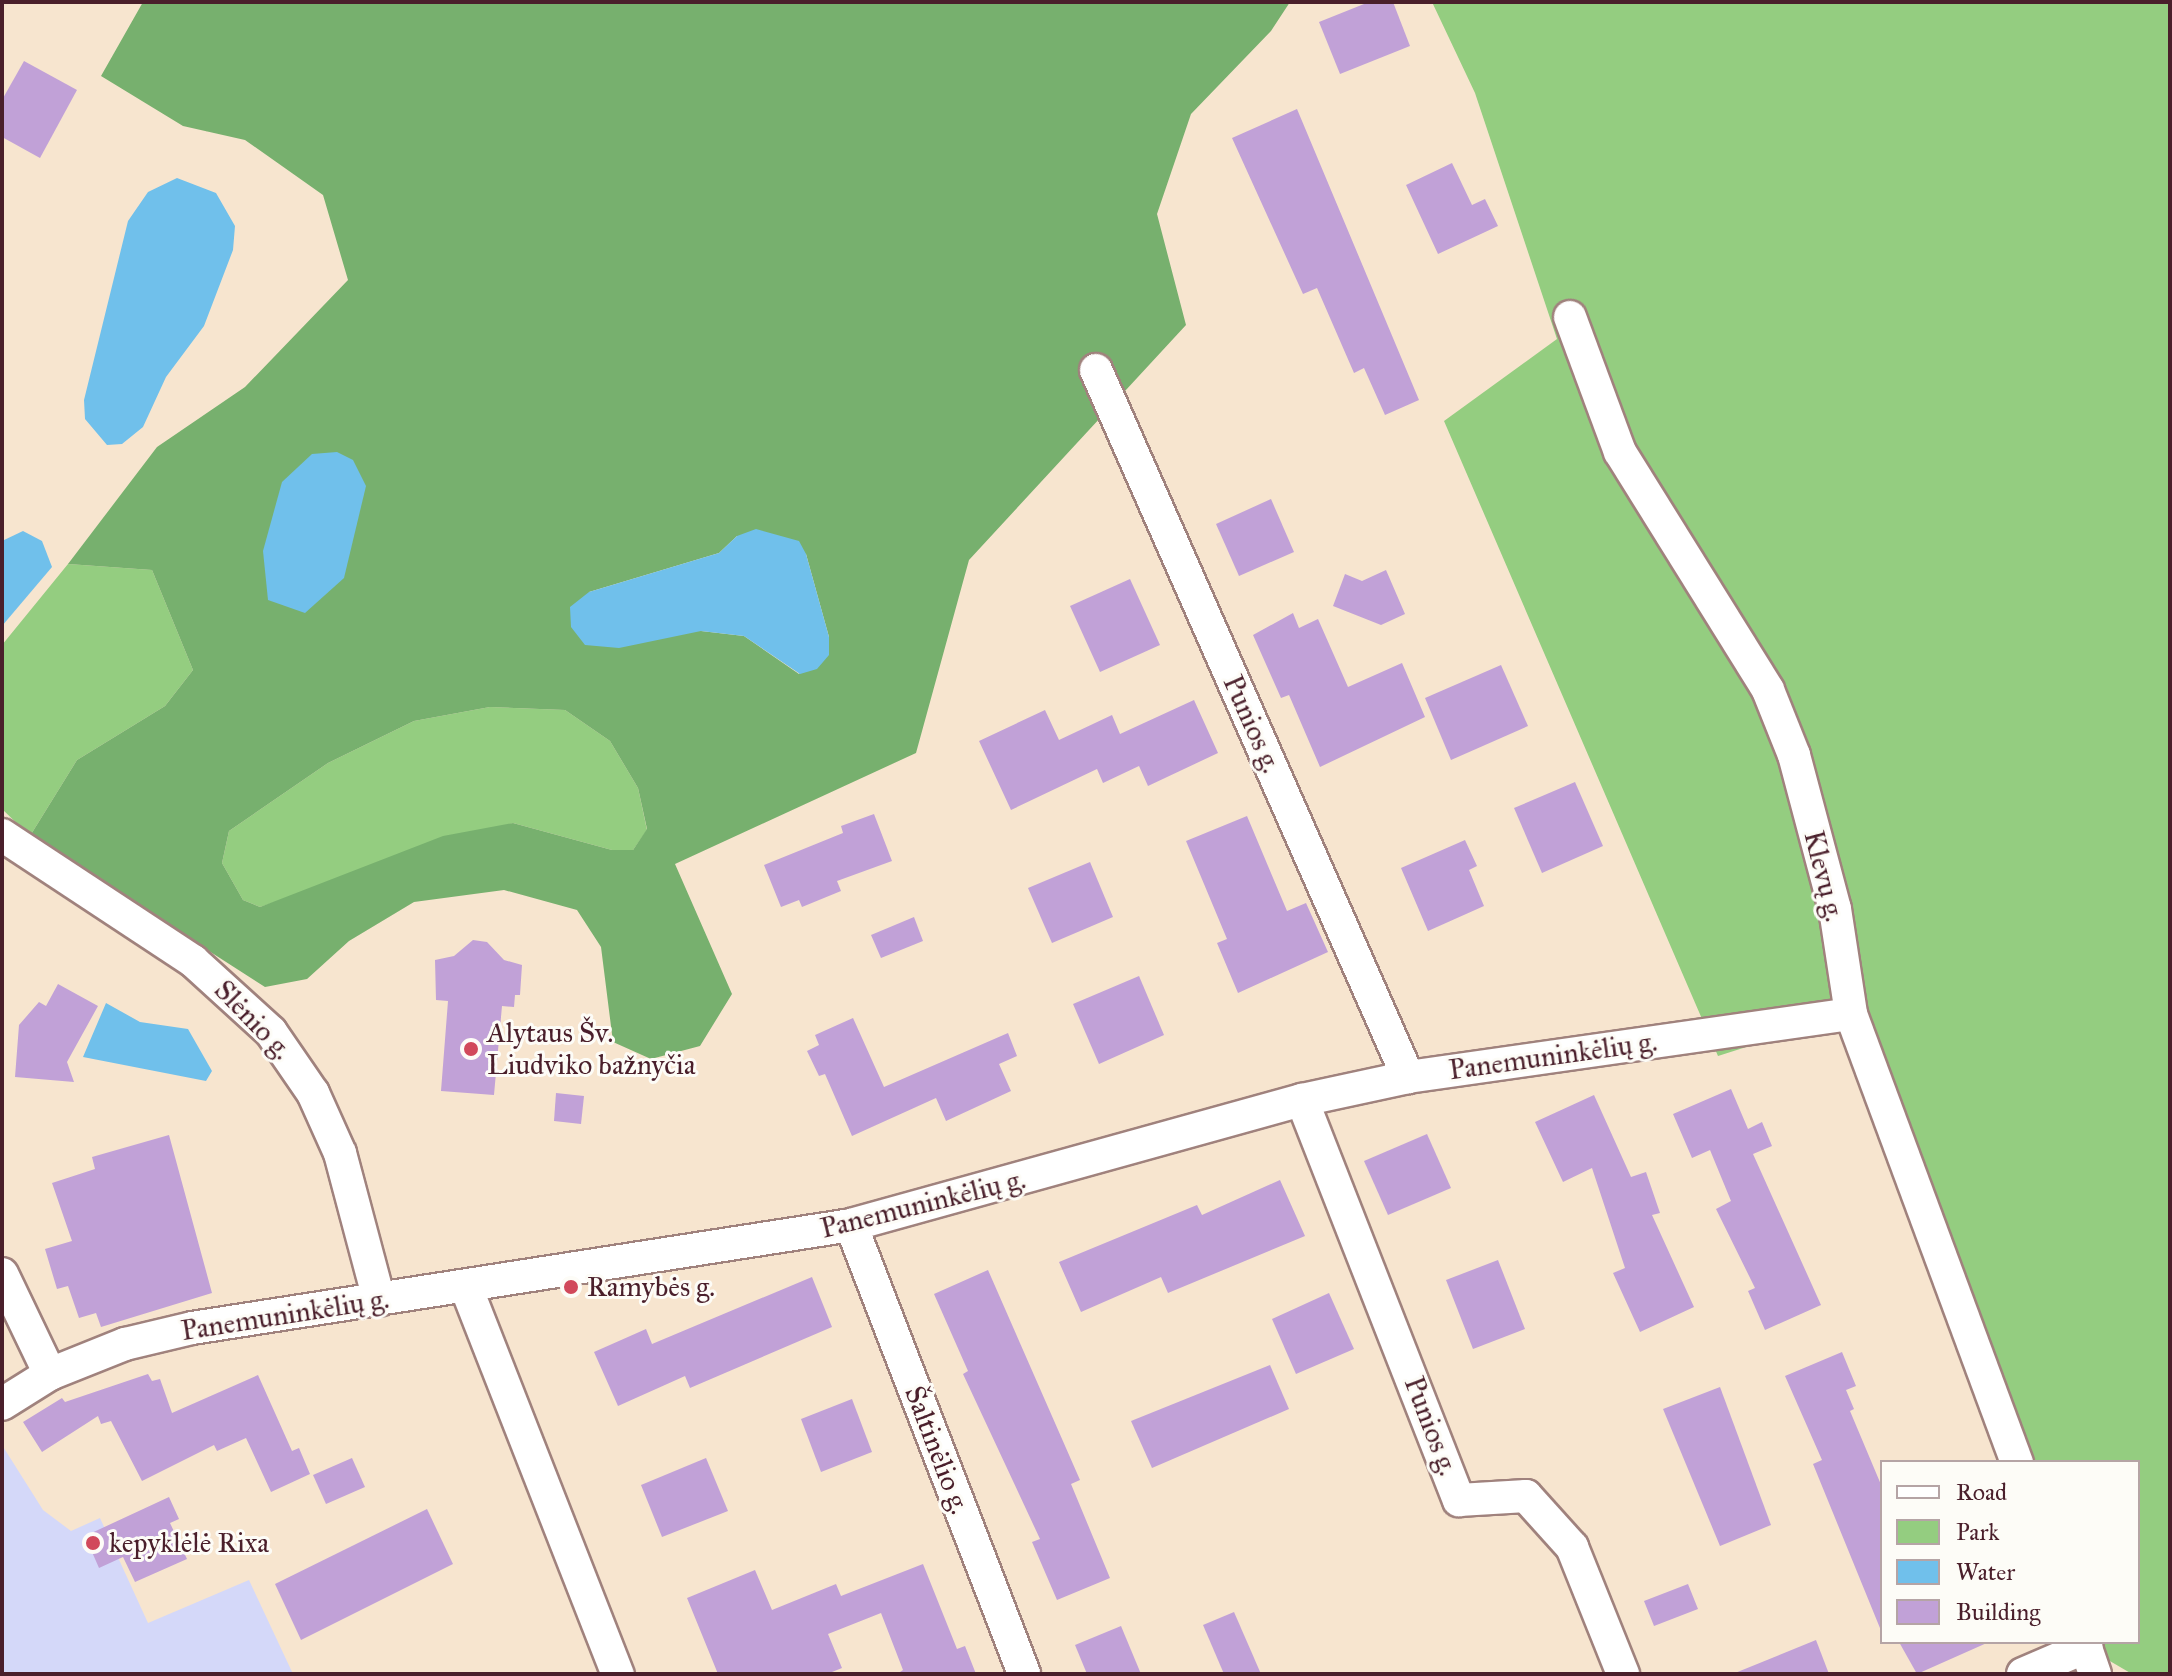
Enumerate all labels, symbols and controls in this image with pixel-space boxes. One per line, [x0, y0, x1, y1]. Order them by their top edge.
street label: Punios g. [1216, 670, 1288, 778]
street label: Klevų g. [1797, 827, 1851, 925]
street label: Slėnio g. [207, 973, 299, 1067]
place label: Alytaus Šv. Liudviko bažnyčia [487, 1016, 696, 1082]
street label: Panemuninkėlių g. [1447, 1025, 1659, 1087]
marker: Alytaus Šv. Liudviko bažnyčia [462, 1040, 480, 1058]
street label: Panemuninkėlių g. [817, 1162, 1029, 1246]
place label: Ramybės g. [587, 1270, 715, 1304]
marker: Ramybės g. [562, 1278, 580, 1296]
street label: Panemuninkėlių g. [179, 1282, 391, 1348]
street label: Punios g. [1397, 1372, 1465, 1480]
street label: Šaltinėlio g. [897, 1381, 977, 1519]
legend [1880, 1460, 2140, 1644]
text: Road [1956, 1477, 2007, 1507]
text: Park [1956, 1517, 1999, 1547]
place label: kepyklėlė Rixa [109, 1526, 269, 1560]
marker: kepyklėlė Rixa [84, 1534, 102, 1552]
text: Water [1956, 1557, 2015, 1587]
text: Building [1956, 1597, 2041, 1627]

